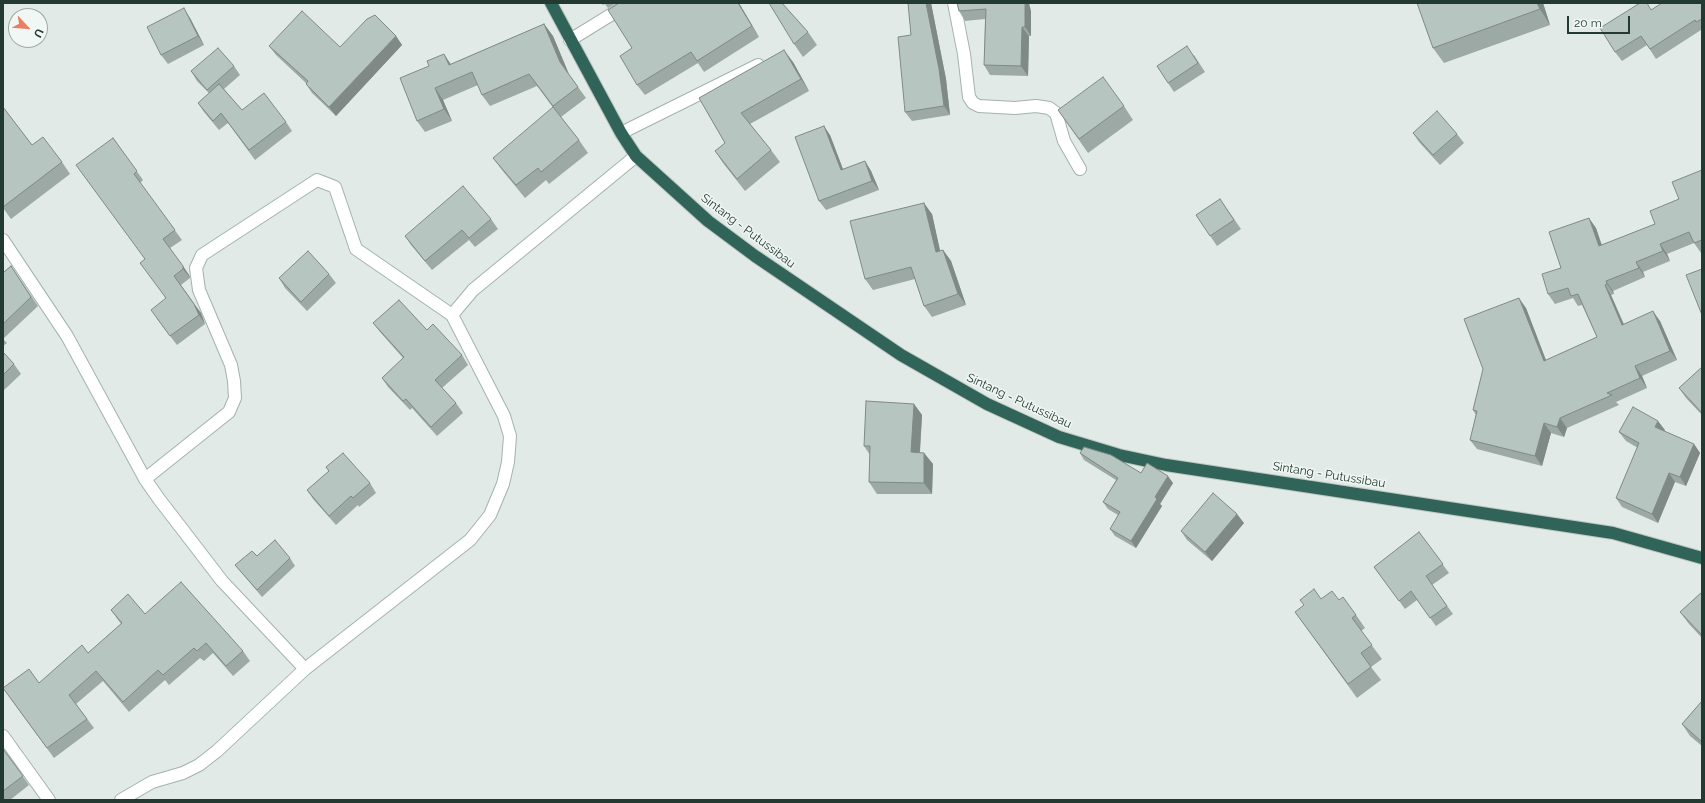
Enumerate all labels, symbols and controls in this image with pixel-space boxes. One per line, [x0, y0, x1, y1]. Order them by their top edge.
north arrow [8, 8, 48, 48]
scale bar [1569, 8, 1632, 34]
text: 20 m [1574, 16, 1602, 30]
text: U [31, 26, 46, 40]
street label: Sintang - Putussibau [698, 191, 798, 271]
street label: Sintang - Putussibau [964, 370, 1074, 432]
street label: Sintang - Putussibau [1272, 459, 1386, 491]

